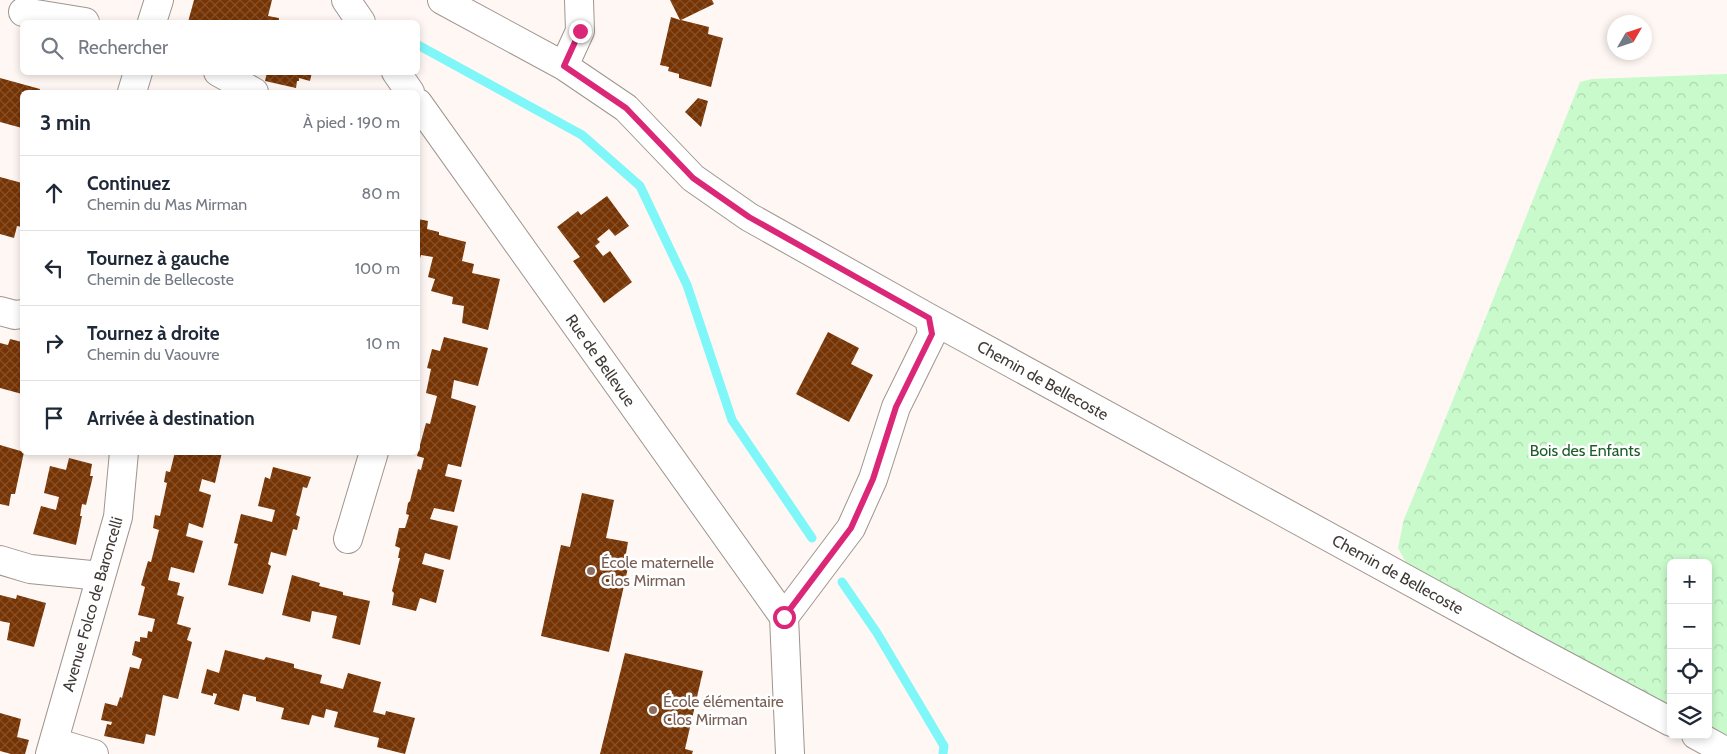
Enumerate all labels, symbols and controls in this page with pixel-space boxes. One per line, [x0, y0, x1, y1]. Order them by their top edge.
north arrow [1607, 15, 1652, 60]
search box [20, 20, 420, 75]
route end [569, 20, 592, 43]
icon: search [38, 34, 66, 62]
text: Rechercher [78, 36, 168, 59]
text: 3 min [40, 110, 91, 135]
text: À pied · 190 m [303, 113, 400, 132]
text: Continuez [87, 172, 170, 195]
icon: ahead [40, 179, 68, 207]
text: 80 m [362, 184, 400, 203]
text: Chemin du Mas Mirman [87, 195, 247, 214]
text: Tournez à gauche [87, 247, 229, 270]
icon: left [40, 254, 68, 282]
text: 100 m [355, 259, 400, 278]
text: Chemin de Bellecoste [87, 270, 234, 289]
street label: Rue de Bellevue [562, 311, 639, 410]
text: Tournez à droite [87, 322, 220, 345]
icon: right [40, 329, 68, 357]
text: 10 m [366, 334, 400, 353]
street label: Chemin de Bellecoste [974, 337, 1112, 424]
text: Chemin du Vaouvre [87, 345, 219, 364]
icon: arrive [40, 404, 68, 432]
text: Arrivée à destination [87, 407, 255, 430]
park label: Bois des Enfants [1530, 441, 1641, 460]
street label: Avenue Folco de Baroncelli [58, 515, 127, 694]
street label: Chemin de Bellecoste [1329, 531, 1467, 618]
place label: École maternelle Clos Mirman [601, 553, 714, 590]
map controls [1667, 559, 1712, 739]
button: + [1667, 559, 1712, 604]
marker: École maternelle Clos Mirman [585, 565, 597, 577]
button: − [1667, 604, 1712, 649]
route start [773, 606, 796, 629]
button: locate [1667, 649, 1712, 694]
place label: École élémentaire Clos Mirman [663, 692, 784, 729]
button: layers [1667, 694, 1712, 739]
marker: École élémentaire Clos Mirman [647, 704, 659, 716]

